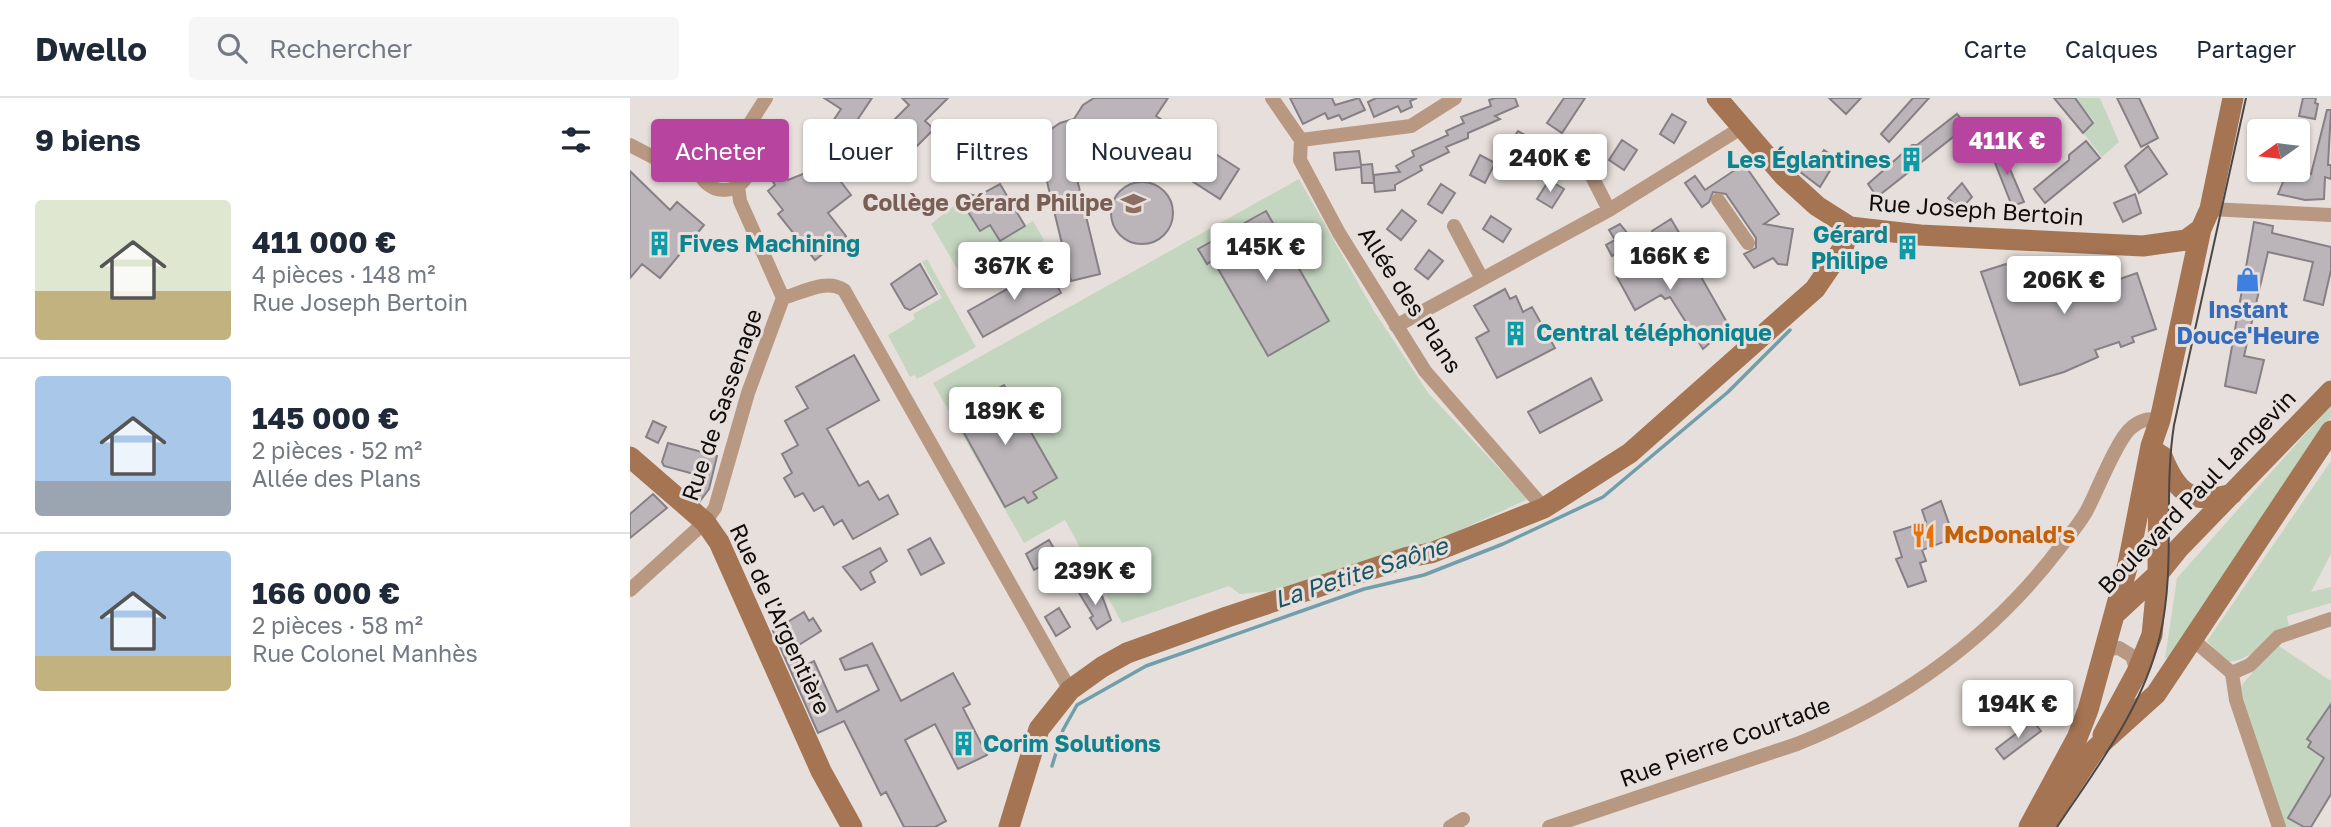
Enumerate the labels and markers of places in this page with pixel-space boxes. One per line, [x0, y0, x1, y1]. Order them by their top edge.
pin: 411K € [1950, 118, 2064, 177]
pin: 240K € [1493, 134, 1607, 194]
place label: Les Églantines [1726, 145, 1891, 173]
building icon: Les Églantines [1897, 146, 1925, 174]
place label: Collège Gérard Philipe [862, 188, 1113, 216]
school or university icon: Collège Gérard Philipe [1119, 189, 1147, 217]
place label: Gérard Philipe [1811, 220, 1888, 274]
pin: 145K € [1209, 223, 1323, 283]
place label: Fives Machining [679, 229, 860, 257]
building icon: Fives Machining [645, 230, 673, 258]
pin: 166K € [1613, 232, 1727, 292]
building icon: Gérard Philipe [1894, 234, 1922, 262]
pin: 367K € [957, 242, 1071, 302]
pin: 206K € [2007, 256, 2121, 316]
shop icon: Instant Douce'Heure [2234, 266, 2262, 294]
place label: Instant Douce'Heure [2177, 295, 2319, 349]
place label: Central téléphonique [1536, 318, 1772, 346]
building icon: Central téléphonique [1502, 319, 1530, 347]
pin: 189K € [948, 388, 1062, 447]
place label: McDonald's [1944, 520, 2075, 548]
restaurant icon: McDonald's [1910, 521, 1938, 549]
pin: 239K € [1038, 547, 1152, 607]
pin: 194K € [1961, 680, 2075, 740]
place label: Corim Solutions [983, 729, 1161, 757]
building icon: Corim Solutions [949, 730, 977, 758]

